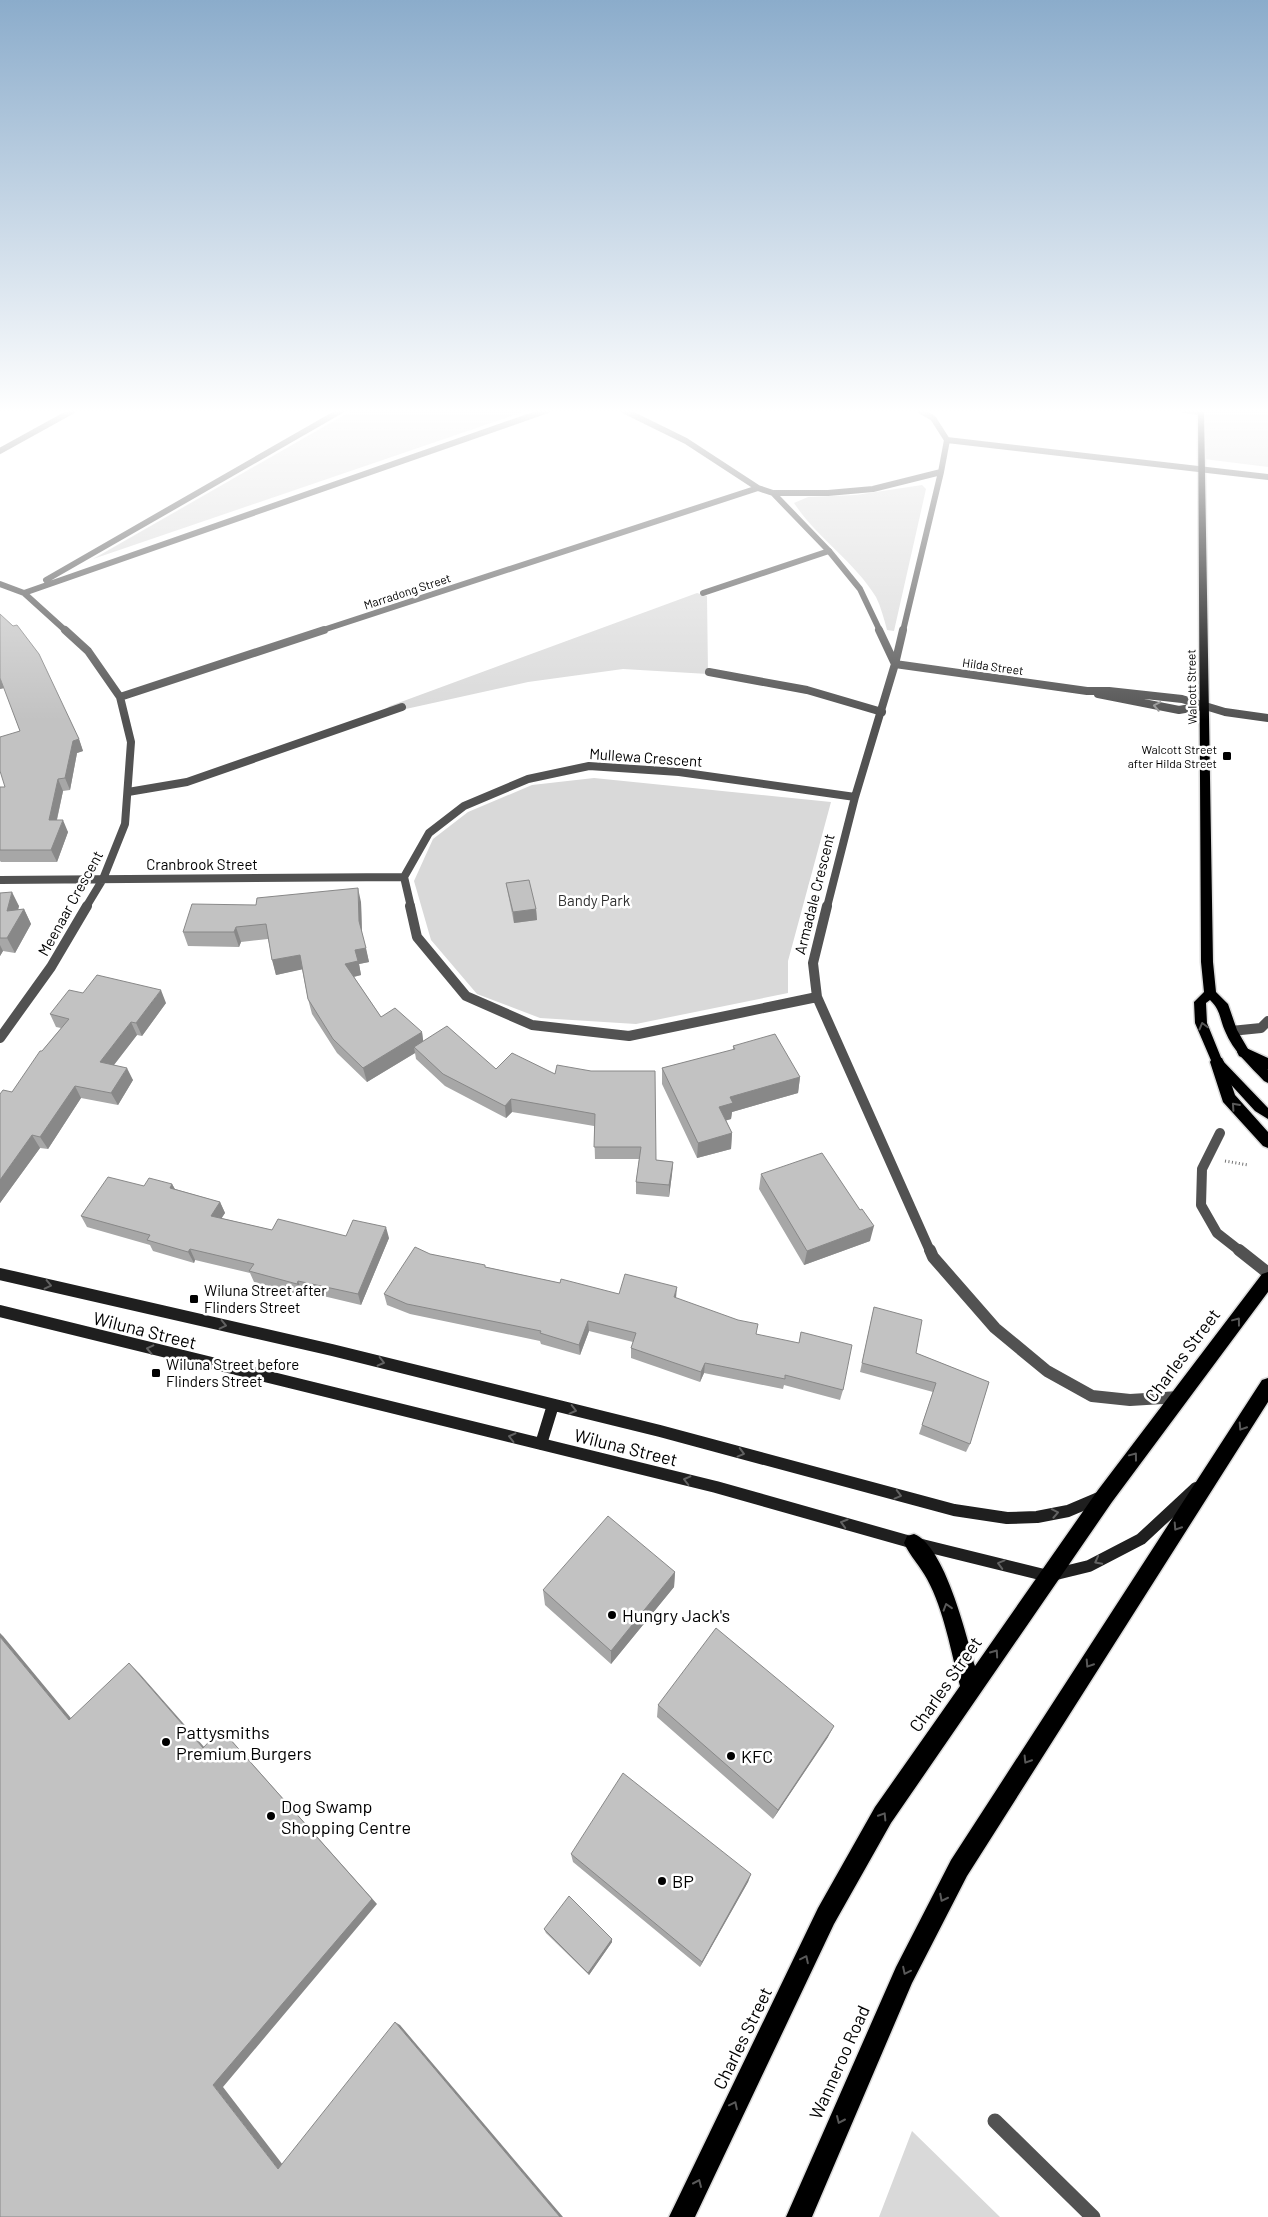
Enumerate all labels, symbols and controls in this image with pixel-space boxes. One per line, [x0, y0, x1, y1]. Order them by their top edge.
street label: Marradong Street [362, 570, 452, 612]
street label: Walcott Street [1183, 649, 1199, 725]
street label: Hilda Street [962, 655, 1024, 677]
one-way arrow [1153, 701, 1161, 711]
place label: Walcott Street after Hilda Street [1128, 742, 1217, 770]
street label: Mullewa Crescent [589, 744, 703, 770]
marker: Walcott Street after Hilda Street [1221, 750, 1233, 762]
street label: Armadale Crescent [790, 832, 838, 956]
street label: Meenaar Crescent [34, 847, 106, 959]
street label: Cranbrook Street [146, 855, 258, 873]
park label: Bandy Park [558, 891, 631, 909]
one-way arrow [1198, 1022, 1209, 1031]
one-way arrow [1232, 1102, 1241, 1111]
one-way arrow [43, 1279, 52, 1290]
place label: Wiluna Street after Flinders Street [204, 1281, 327, 1316]
marker: Wiluna Street after Flinders Street [188, 1293, 200, 1305]
street label: Charles Street [1140, 1304, 1224, 1406]
street label: Wiluna Street [91, 1307, 199, 1353]
one-way arrow [1231, 1317, 1240, 1327]
one-way arrow [219, 1319, 227, 1330]
one-way arrow [145, 1344, 154, 1355]
place label: Wiluna Street before Flinders Street [166, 1355, 299, 1390]
one-way arrow [377, 1356, 386, 1367]
marker: Wiluna Street before Flinders Street [150, 1367, 162, 1379]
one-way arrow [568, 1404, 576, 1414]
one-way arrow [1238, 1421, 1248, 1430]
street label: Wiluna Street [572, 1424, 680, 1470]
one-way arrow [508, 1432, 517, 1443]
one-way arrow [737, 1447, 745, 1457]
one-way arrow [1128, 1453, 1138, 1462]
one-way arrow [683, 1475, 692, 1486]
one-way arrow [894, 1489, 902, 1500]
one-way arrow [1051, 1509, 1059, 1519]
one-way arrow [839, 1518, 848, 1529]
one-way arrow [1174, 1522, 1183, 1531]
one-way arrow [1094, 1555, 1103, 1565]
one-way arrow [997, 1559, 1005, 1569]
one-way arrow [943, 1603, 953, 1612]
place label: Hungry Jack's [622, 1604, 730, 1626]
marker: Hungry Jack's [606, 1609, 618, 1621]
street label: Charles Street [904, 1632, 986, 1736]
one-way arrow [989, 1649, 998, 1659]
one-way arrow [1086, 1658, 1095, 1667]
place label: Pattysmiths Premium Burgers [176, 1721, 312, 1764]
marker: Pattysmiths Premium Burgers [160, 1736, 172, 1748]
place label: KFC [741, 1745, 773, 1767]
marker: KFC [725, 1750, 737, 1762]
one-way arrow [1024, 1754, 1034, 1763]
place label: Dog Swamp Shopping Centre [281, 1795, 411, 1838]
marker: Dog Swamp Shopping Centre [265, 1810, 277, 1822]
one-way arrow [876, 1812, 886, 1821]
place label: BP [672, 1870, 694, 1892]
marker: BP [656, 1875, 668, 1887]
one-way arrow [939, 1893, 949, 1902]
one-way arrow [799, 1955, 809, 1964]
one-way arrow [902, 1966, 912, 1975]
street label: Charles Street [708, 1983, 776, 2093]
street label: Wanneroo Road [804, 2002, 874, 2122]
one-way arrow [728, 2101, 739, 2110]
one-way arrow [836, 2115, 847, 2124]
one-way arrow [691, 2179, 702, 2188]

